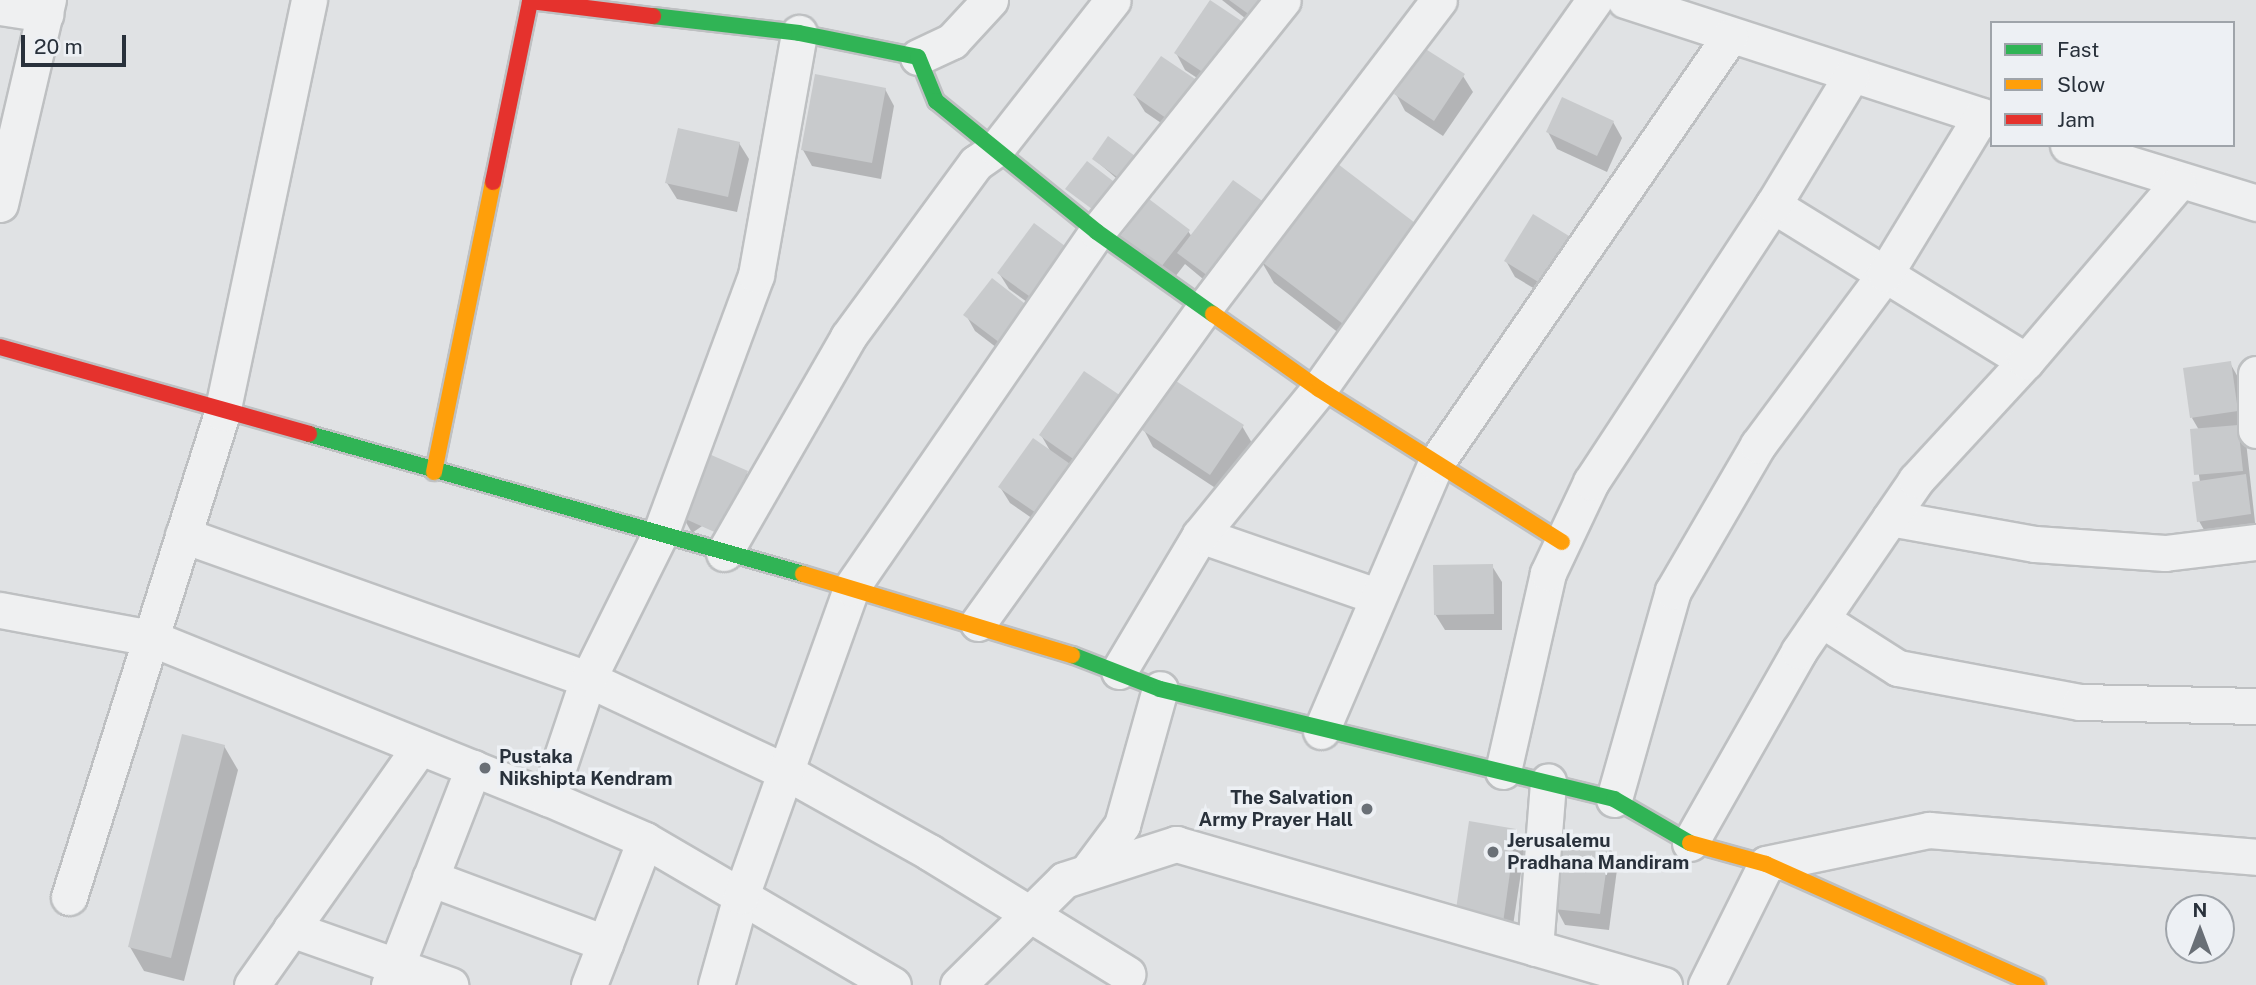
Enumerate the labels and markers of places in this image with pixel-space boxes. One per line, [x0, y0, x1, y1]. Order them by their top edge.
place label: Pustaka Nikshipta Kendram [499, 746, 672, 790]
marker: Pustaka Nikshipta Kendram [477, 760, 493, 776]
place label: The Salvation Army Prayer Hall [1198, 787, 1353, 831]
marker: The Salvation Army Prayer Hall [1359, 801, 1375, 817]
place label: Jerusalemu Pradhana Mandiram [1507, 830, 1689, 874]
marker: Jerusalemu Pradhana Mandiram [1485, 844, 1501, 860]

